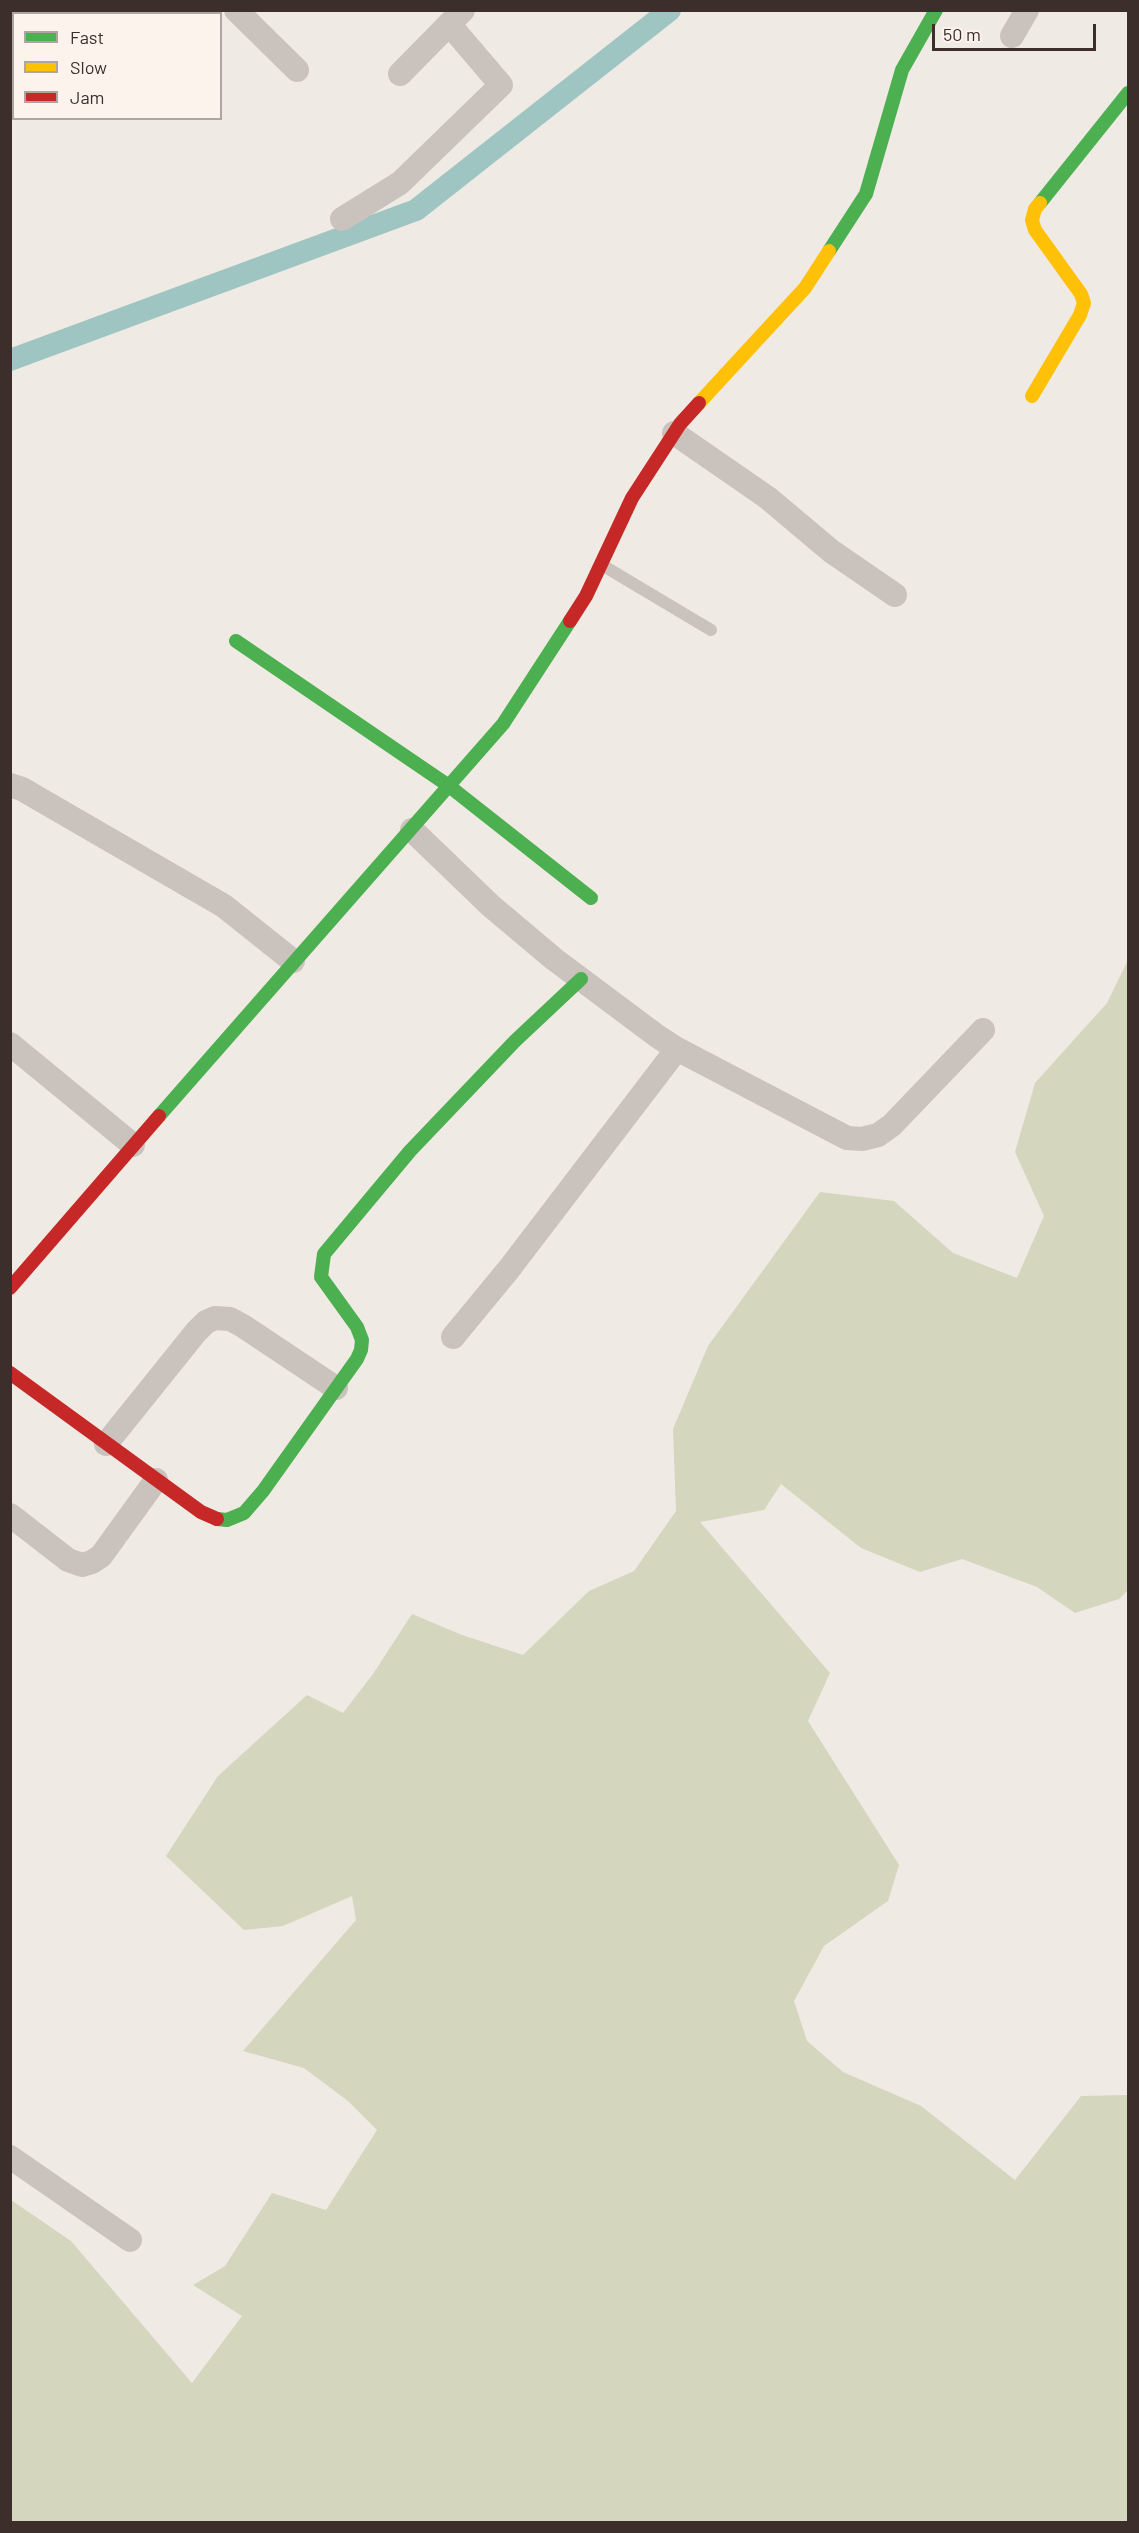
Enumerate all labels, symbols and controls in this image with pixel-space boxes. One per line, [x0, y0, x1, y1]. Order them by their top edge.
legend [12, 12, 222, 120]
scale bar [935, 12, 1098, 50]
text: 50 m [943, 23, 981, 45]
text: Fast [70, 26, 104, 48]
text: Slow [70, 56, 107, 78]
text: Jam [70, 86, 104, 108]

